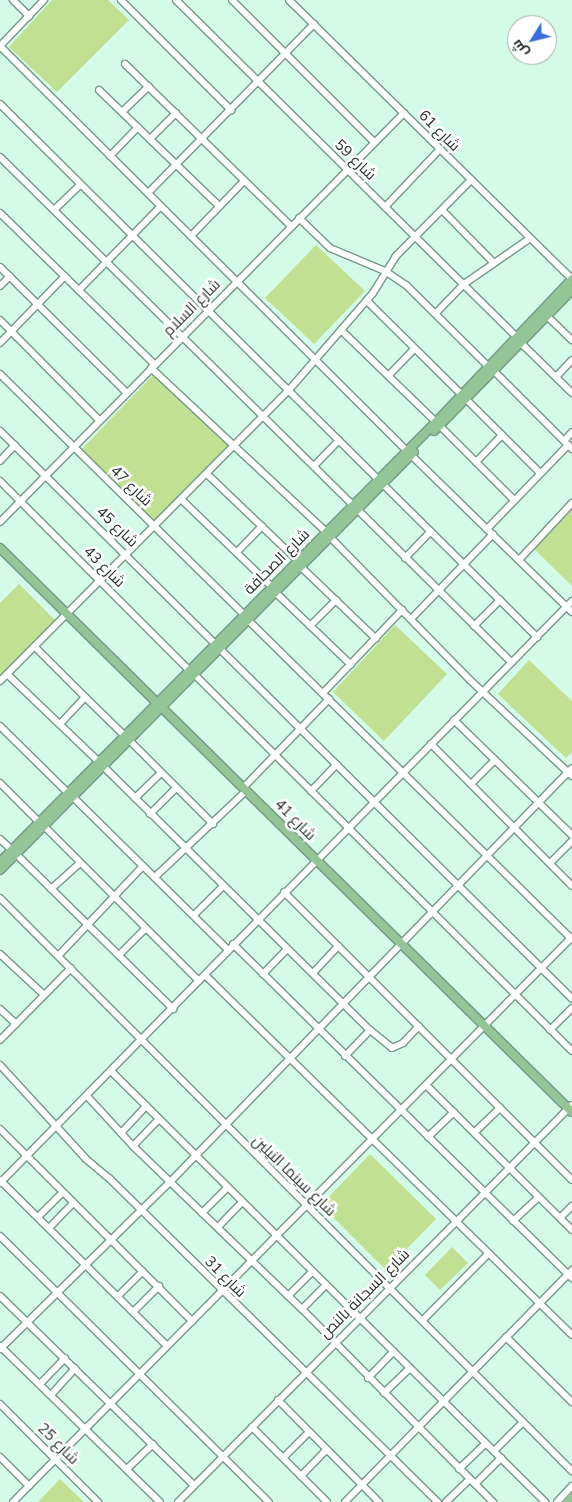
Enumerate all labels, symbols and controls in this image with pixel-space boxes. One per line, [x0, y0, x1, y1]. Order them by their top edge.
north arrow [507, 15, 557, 65]
text: ش [507, 36, 533, 61]
street label: شارع 61 [415, 107, 463, 155]
street label: شارع 59 [330, 136, 380, 184]
street label: شارع السلام [160, 276, 224, 340]
street label: شارع 47 [106, 462, 156, 510]
street label: شارع 45 [92, 503, 142, 551]
street label: شارع الصحافة [241, 526, 313, 598]
street label: شارع 43 [80, 543, 128, 591]
street label: شارع 41 [271, 796, 319, 844]
street label: شارع سينما النيلين [249, 1132, 339, 1220]
street label: شارع السجانة بالنص [316, 1245, 414, 1343]
street label: شارع 31 [201, 1253, 249, 1301]
street label: شارع 25 [34, 1420, 82, 1468]

